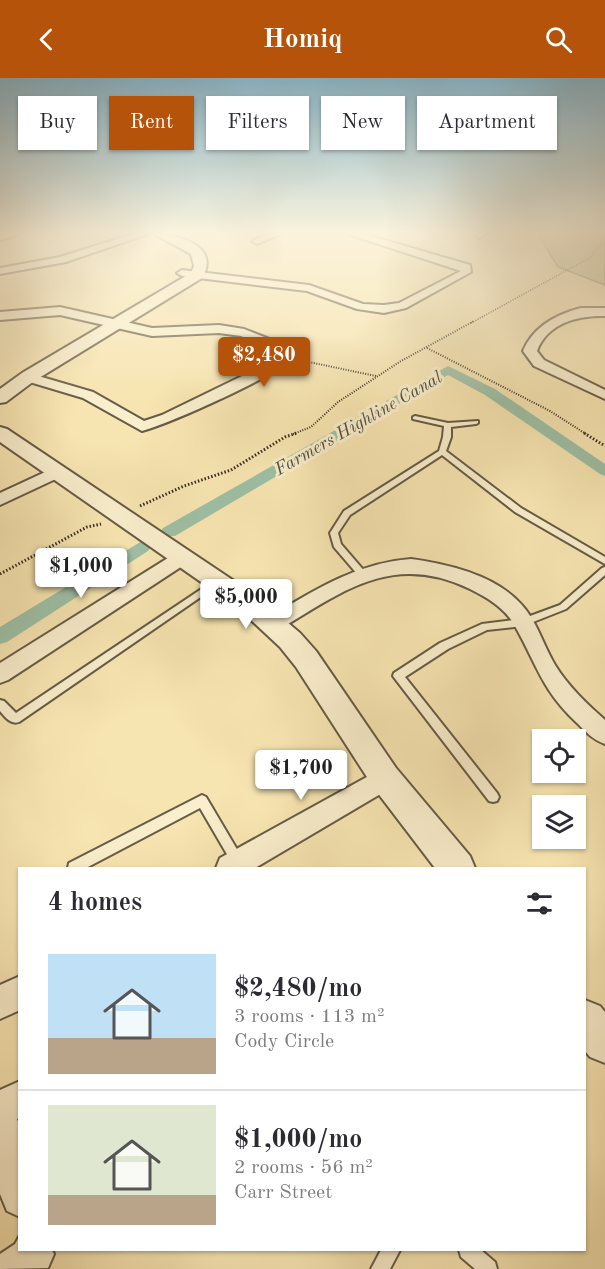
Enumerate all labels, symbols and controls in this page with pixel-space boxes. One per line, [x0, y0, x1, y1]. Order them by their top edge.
icon: back [30, 23, 63, 56]
icon: search [542, 23, 575, 56]
text: Homiq [263, 26, 342, 53]
chip: Buy [18, 96, 97, 150]
chip: Rent [109, 96, 194, 150]
chip: Filters [206, 96, 309, 150]
chip: New [321, 96, 405, 150]
chip: Apartment [417, 96, 557, 150]
pin: $2,480 [215, 337, 313, 388]
text: $2,480 [232, 346, 296, 366]
water label: Farmers Highline Canal [271, 368, 446, 480]
pin: $1,000 [32, 548, 130, 599]
text: $1,000 [49, 557, 113, 577]
pin: $5,000 [197, 579, 295, 630]
text: $5,000 [214, 588, 278, 608]
map controls [532, 729, 586, 849]
button: locate [532, 729, 586, 783]
pin: $1,700 [252, 750, 350, 801]
text: $1,700 [269, 759, 333, 779]
button: layers [532, 795, 586, 849]
icon: filters [523, 887, 556, 920]
text: 4 homes [48, 890, 142, 916]
text: $2,480/mo [234, 976, 362, 1002]
icon: home [96, 978, 168, 1050]
text: 3 rooms · 113 m² [234, 1007, 384, 1027]
text: Cody Circle [234, 1032, 334, 1052]
text: $1,000/mo [234, 1127, 362, 1153]
icon: home [96, 1129, 168, 1201]
text: 2 rooms · 56 m² [234, 1158, 373, 1178]
text: Carr Street [234, 1183, 332, 1203]

